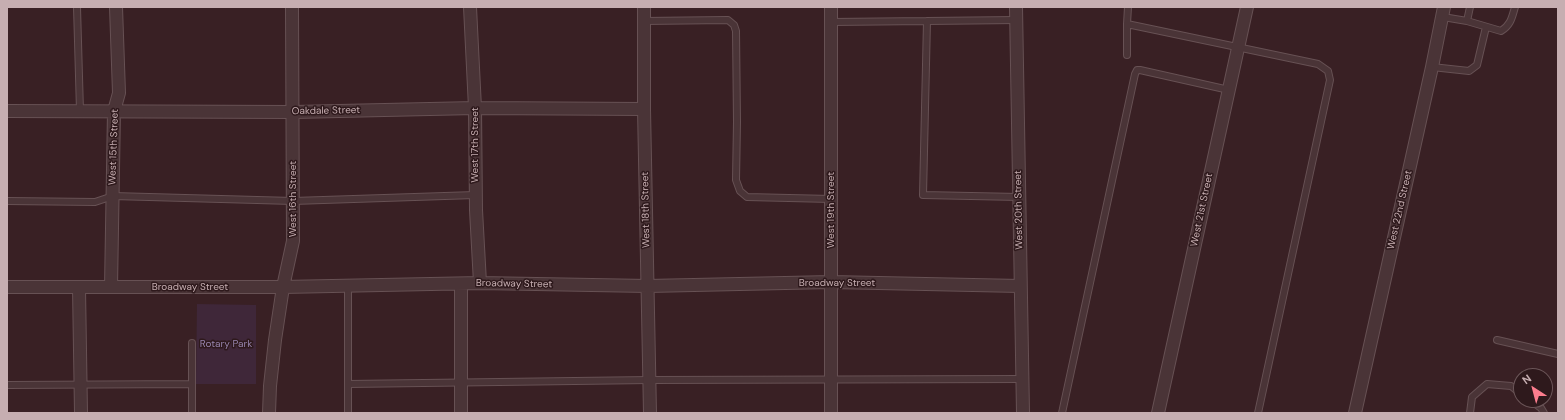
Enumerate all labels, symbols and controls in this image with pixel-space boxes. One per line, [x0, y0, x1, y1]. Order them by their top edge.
street label: Oakdale Street [292, 104, 360, 118]
street label: West 17th Street [469, 107, 481, 183]
street label: West 15th Street [107, 109, 121, 185]
street label: West 16th Street [287, 161, 299, 237]
street label: West 22nd Street [1385, 169, 1415, 251]
street label: West 20th Street [1012, 170, 1026, 250]
street label: West 18th Street [639, 172, 653, 248]
street label: West 19th Street [825, 172, 837, 248]
street label: West 21st Street [1188, 172, 1216, 248]
street label: Broadway Street [476, 277, 552, 291]
street label: Broadway Street [799, 277, 875, 289]
street label: Broadway Street [152, 281, 228, 293]
park label: Rotary Park [200, 338, 252, 350]
north arrow [1513, 368, 1553, 408]
text: N [1519, 371, 1534, 387]

